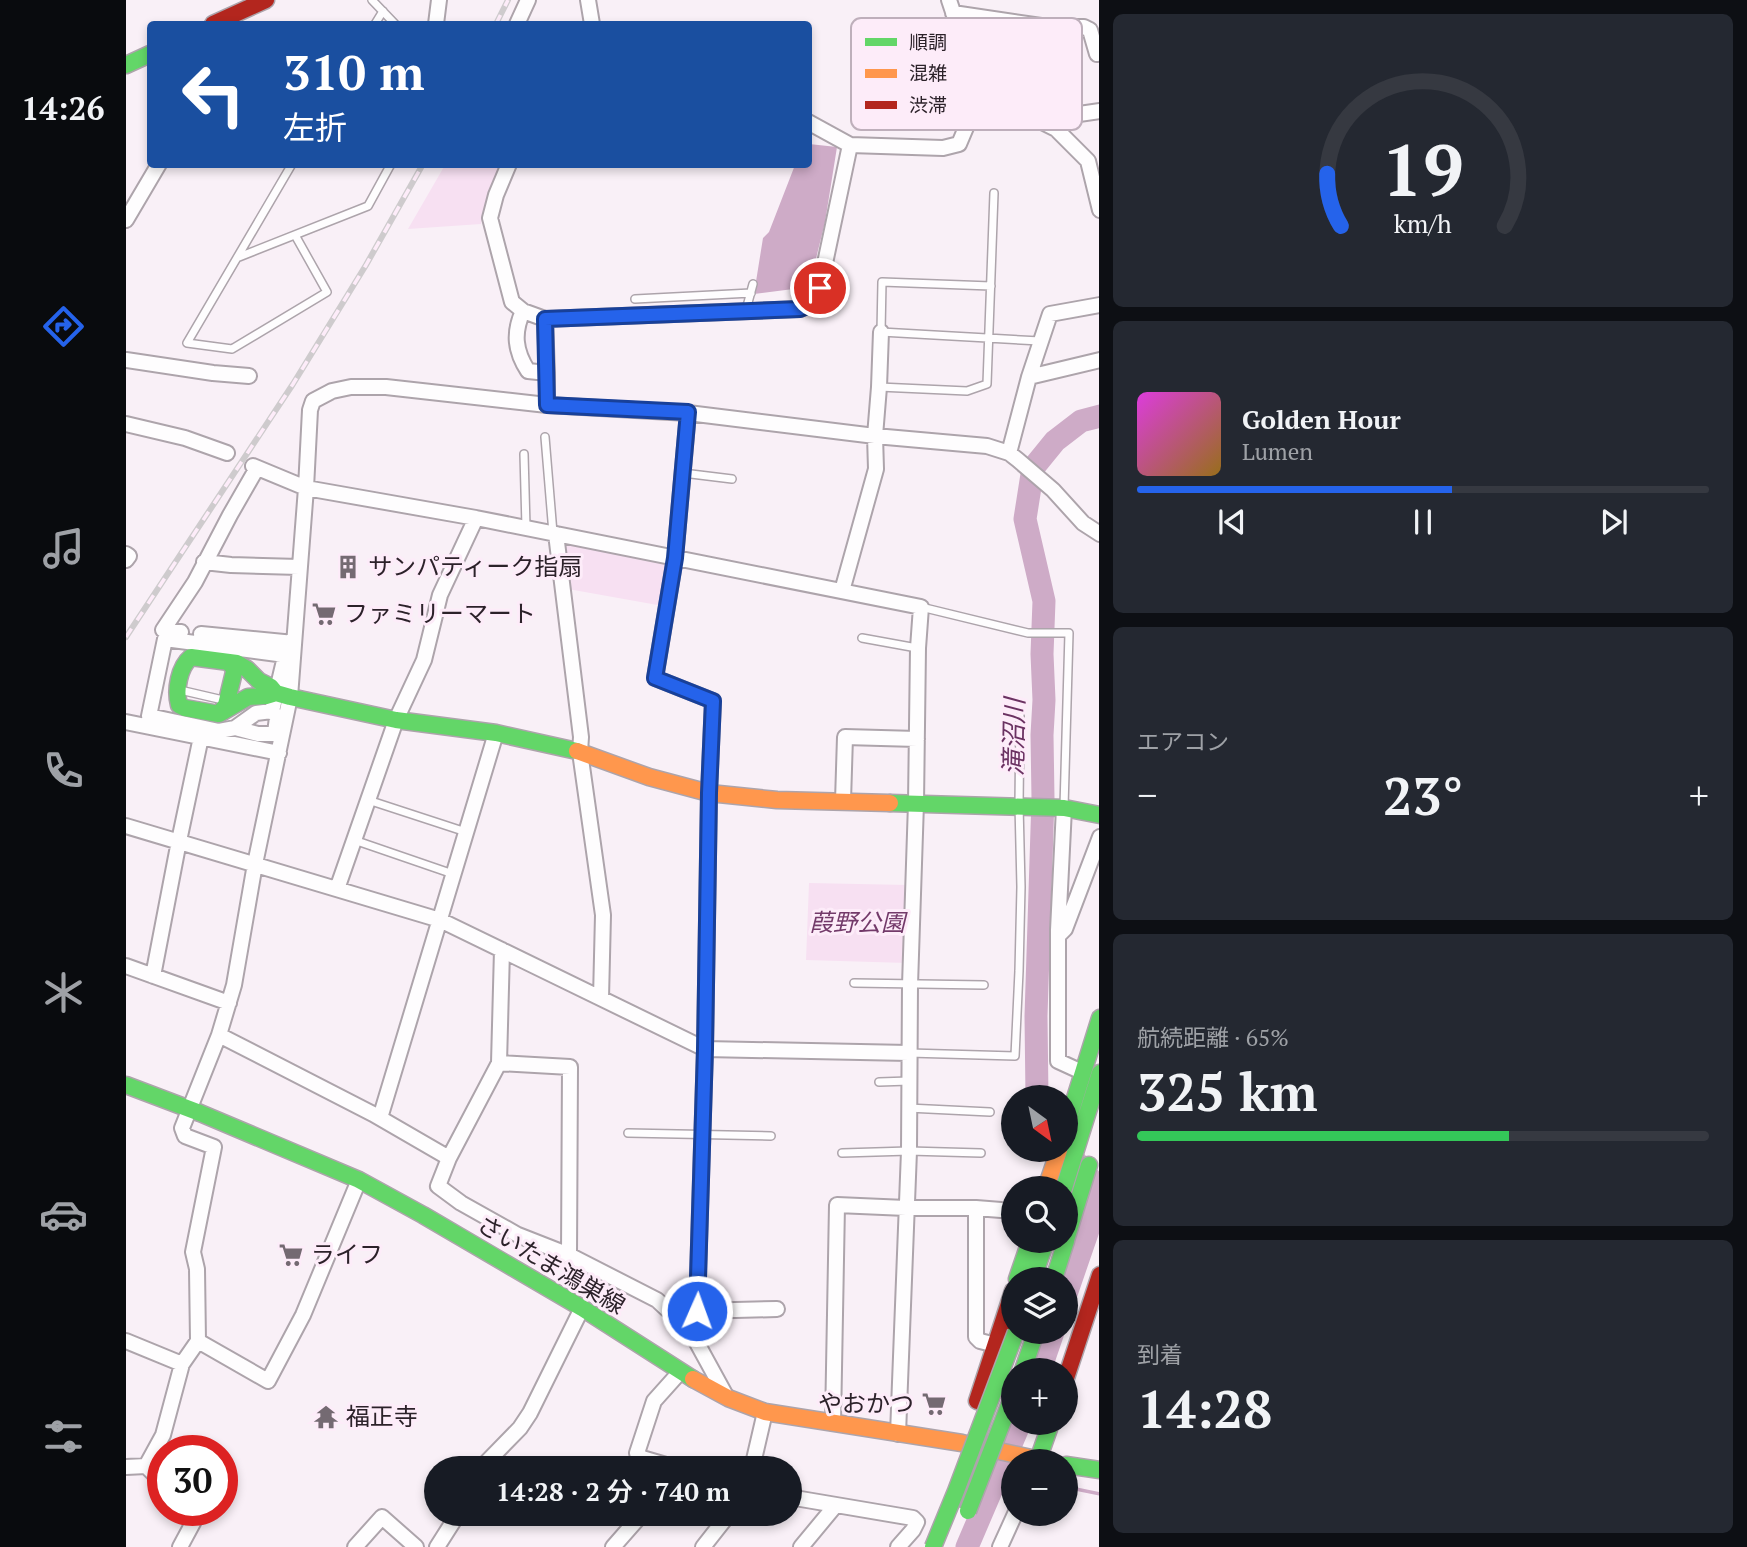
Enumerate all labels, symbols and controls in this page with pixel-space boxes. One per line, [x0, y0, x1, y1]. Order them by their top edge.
legend [851, 18, 1082, 130]
text: 順調 [909, 29, 947, 54]
text: 310 m [283, 39, 425, 104]
icon: left [168, 49, 259, 140]
text: 混雑 [909, 60, 947, 85]
text: 14:26 [21, 87, 105, 129]
text: 渋滞 [909, 92, 947, 117]
text: 左折 [283, 106, 347, 148]
text: 19 [1382, 121, 1464, 218]
text: km/h [1394, 207, 1452, 240]
pin [790, 258, 850, 318]
icon: arrive [801, 269, 839, 307]
icon: directions [39, 302, 88, 351]
text: Golden Hour [1242, 402, 1401, 436]
text: Lumen [1242, 436, 1313, 467]
icon: previous [1213, 503, 1251, 541]
icon: pause [1404, 503, 1442, 541]
icon: next [1595, 503, 1633, 541]
icon: music [39, 524, 88, 573]
place label: サンパティーク指扇 [368, 550, 583, 582]
building icon: サンパティーク指扇 [334, 553, 362, 581]
place label: ファミリーマート [344, 597, 536, 629]
supermarket icon: ファミリーマート [310, 600, 338, 628]
water label: 滝沼川 [995, 695, 1031, 776]
text: エアコン [1137, 726, 1229, 757]
icon: phone [39, 746, 88, 795]
text: 23° [1383, 761, 1463, 830]
text: − [1137, 770, 1157, 820]
text: + [1689, 770, 1709, 820]
park label: 葭野公園 [809, 906, 908, 938]
icon: climate [39, 968, 88, 1017]
text: 航続距離 · 65% [1137, 1022, 1289, 1053]
text: 325 km [1137, 1057, 1318, 1126]
north arrow [1001, 1085, 1078, 1162]
map controls [1001, 1085, 1078, 1526]
button: search [1001, 1176, 1078, 1253]
icon: car [39, 1190, 88, 1239]
street label: さいたま鴻巣線 [472, 1207, 631, 1321]
place label: ライフ [311, 1238, 383, 1270]
supermarket icon: ライフ [277, 1241, 305, 1269]
button: layers [1001, 1267, 1078, 1344]
position arrow [660, 1274, 734, 1348]
text: 到着 [1137, 1339, 1183, 1370]
button: + [1001, 1358, 1078, 1435]
text: 14:28 [1137, 1374, 1272, 1443]
place label: やおかつ [818, 1387, 914, 1419]
supermarket icon: やおかつ [920, 1390, 948, 1418]
place label: 福正寺 [346, 1400, 418, 1432]
temple icon: 福正寺 [312, 1403, 340, 1431]
icon: filters [39, 1412, 88, 1461]
speed limit sign: 30 [147, 1435, 238, 1526]
button: − [1001, 1449, 1078, 1526]
text: 14:28 · 2 分 · 740 m [496, 1474, 730, 1508]

